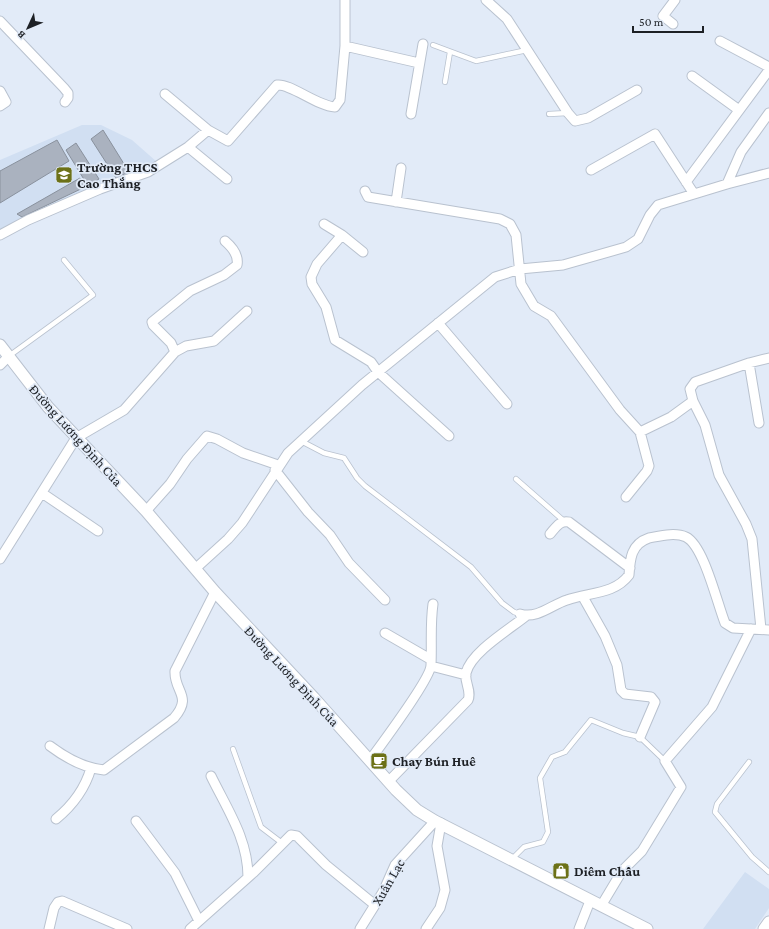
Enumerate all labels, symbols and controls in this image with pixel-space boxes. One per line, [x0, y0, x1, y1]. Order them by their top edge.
north arrow [8, 8, 48, 48]
scale bar [633, 8, 703, 34]
text: 50 m [639, 15, 664, 29]
text: B [14, 28, 27, 41]
place label: Trường THCS Cao Thắng [77, 159, 158, 191]
school or university icon: Trường THCS Cao Thắng [54, 165, 74, 185]
street label: Đường Lương Định Của [26, 381, 126, 490]
street label: Đường Lương Định Của [241, 622, 343, 730]
cafe icon: Chay Bún Huê [369, 751, 389, 771]
place label: Chay Bún Huê [392, 753, 476, 769]
street label: Xuân Lạc [368, 856, 408, 908]
shop icon: Diêm Châu [551, 861, 571, 881]
place label: Diêm Châu [574, 863, 640, 879]

